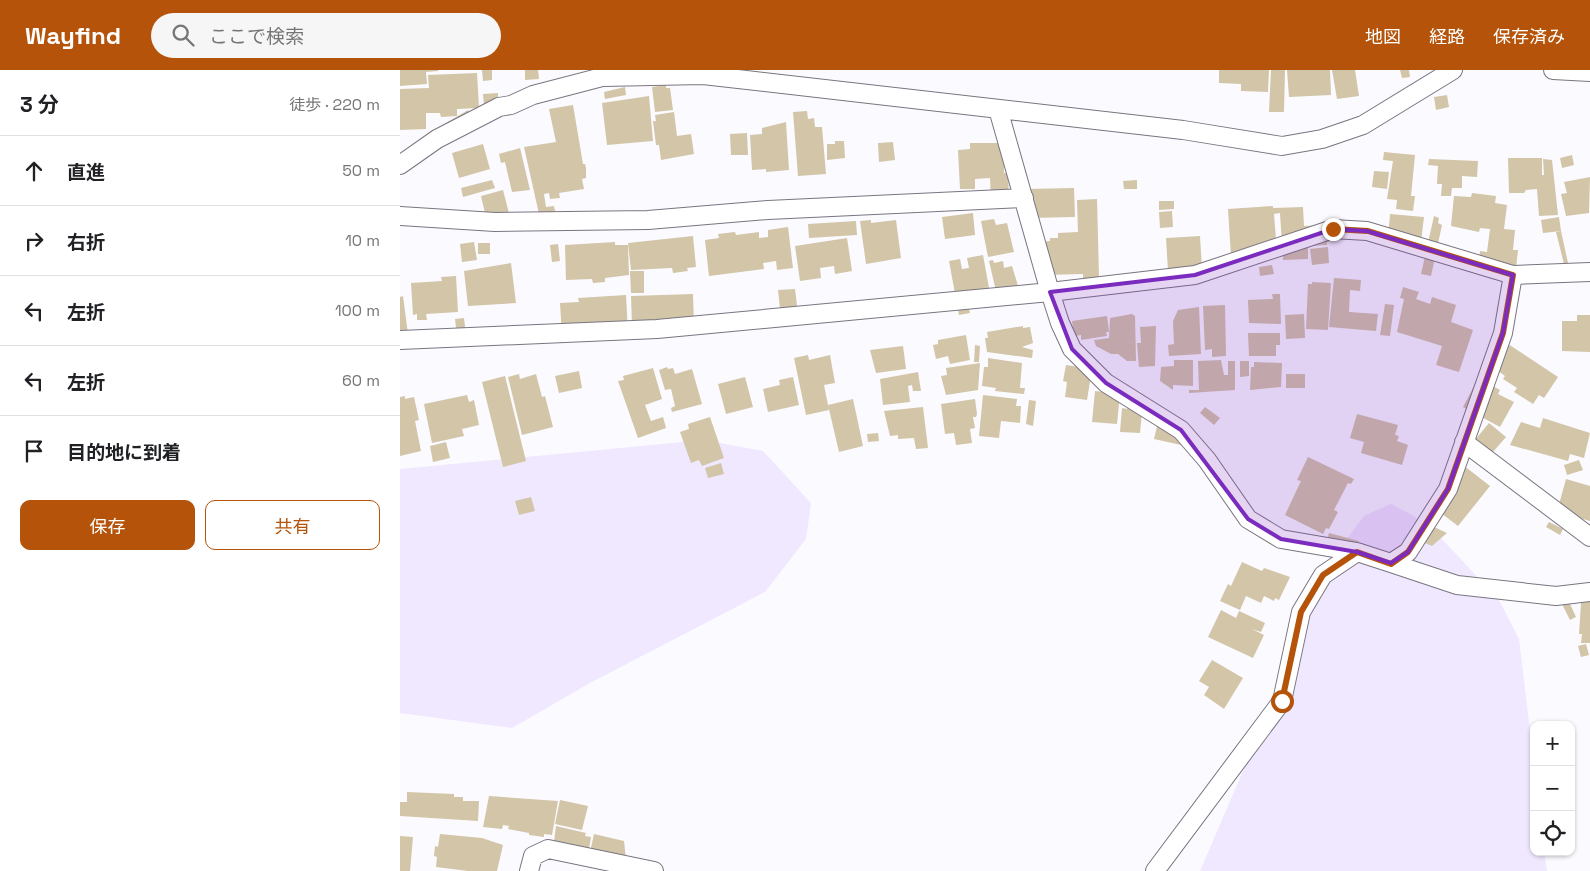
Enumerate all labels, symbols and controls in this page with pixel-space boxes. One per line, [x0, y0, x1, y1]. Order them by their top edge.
search box [151, 13, 501, 58]
text: Wayfind [25, 20, 121, 51]
icon: search [169, 21, 197, 49]
text: ここで検索 [209, 24, 304, 49]
text: 地図 [1365, 25, 1401, 48]
text: 経路 [1429, 25, 1465, 48]
text: 保存済み [1493, 25, 1565, 48]
text: 3 分 [20, 91, 59, 118]
text: 徒歩 · 220 m [289, 94, 380, 115]
icon: ahead [20, 157, 48, 185]
text: 直進 [67, 160, 105, 185]
text: 50 m [342, 160, 380, 181]
route end [1322, 218, 1345, 241]
icon: right [20, 227, 48, 255]
text: 右折 [67, 230, 105, 255]
text: 10 m [345, 230, 380, 251]
icon: left [20, 297, 48, 325]
text: 左折 [67, 300, 105, 325]
text: 100 m [335, 300, 380, 321]
icon: left [20, 367, 48, 395]
text: 左折 [67, 370, 105, 395]
text: 60 m [342, 370, 380, 391]
icon: arrive [20, 437, 48, 465]
text: 目的地に到着 [67, 440, 181, 465]
button: 保存 [20, 500, 195, 550]
button: 共有 [205, 500, 380, 550]
route start [1271, 690, 1294, 713]
map controls [1530, 721, 1575, 856]
button: + [1530, 721, 1575, 766]
button: − [1530, 766, 1575, 811]
button: locate [1530, 811, 1575, 856]

